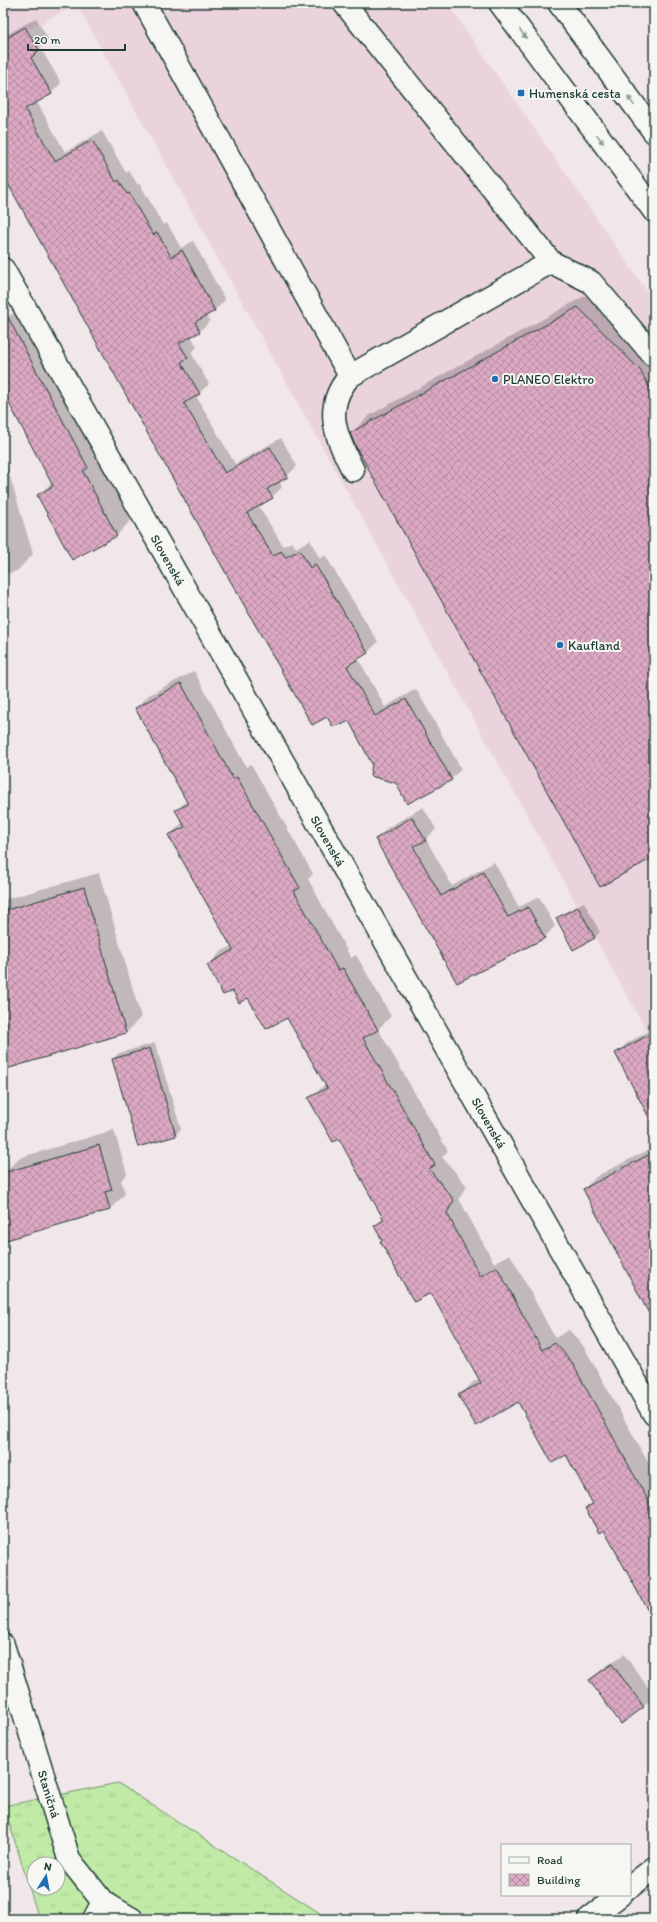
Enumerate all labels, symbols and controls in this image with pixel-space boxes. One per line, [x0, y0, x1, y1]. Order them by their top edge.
scale bar [28, 26, 125, 52]
one-way arrow [519, 29, 527, 40]
text: 20 m [34, 33, 61, 47]
place label: Humenská cesta [529, 86, 621, 101]
marker: Humenská cesta [516, 88, 526, 98]
one-way arrow [627, 96, 635, 106]
one-way arrow [596, 133, 605, 144]
place label: PLANEO Elektro [503, 372, 594, 387]
marker: PLANEO Elektro [490, 374, 500, 384]
street label: Slovenská [147, 532, 189, 588]
place label: Kaufland [568, 638, 620, 653]
marker: Kaufland [555, 640, 565, 650]
street label: Slovenská [307, 813, 349, 869]
street label: Slovenská [468, 1095, 510, 1151]
street label: Staničná [35, 1768, 63, 1820]
legend [501, 1844, 631, 1896]
text: Road [537, 1853, 563, 1867]
north arrow [26, 1856, 66, 1896]
text: N [43, 1860, 53, 1874]
text: Building [537, 1873, 581, 1887]

